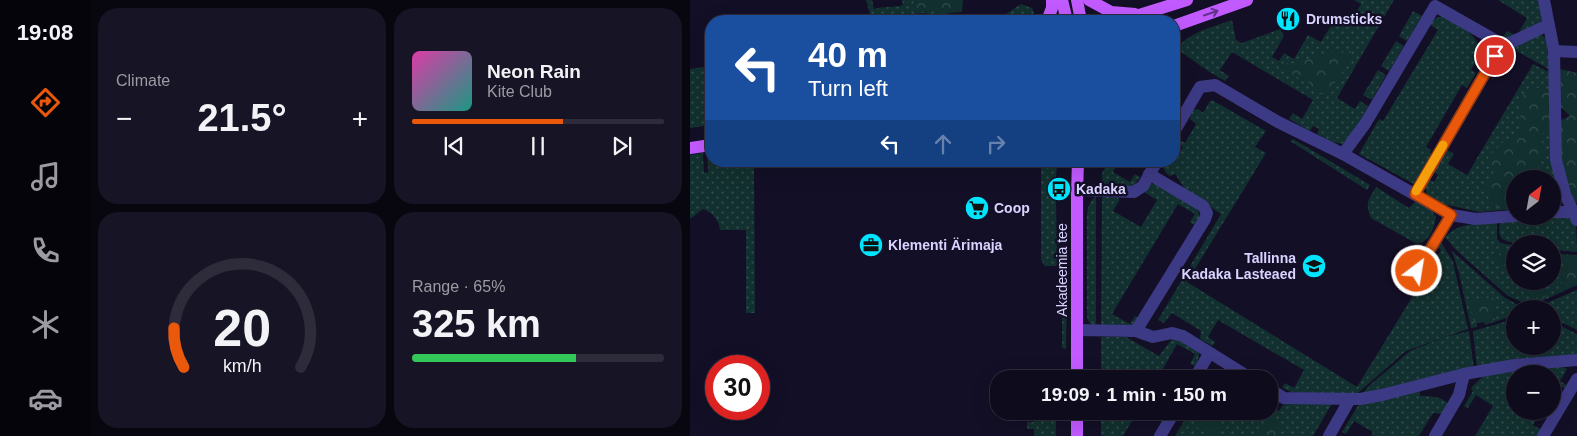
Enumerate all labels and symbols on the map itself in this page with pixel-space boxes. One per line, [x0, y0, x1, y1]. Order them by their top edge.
restaurant icon: Drumsticks [1275, 6, 1301, 32]
one-way arrow [1202, 8, 1218, 17]
place label: Drumsticks [1306, 11, 1382, 27]
pin [1474, 35, 1516, 77]
north arrow [1506, 170, 1561, 225]
bus stop icon: Kadaka [1046, 176, 1072, 202]
place label: Kadaka [1076, 181, 1126, 197]
supermarket icon: Coop [964, 195, 990, 221]
place label: Coop [994, 200, 1030, 216]
street label: Akadeemia tee [1054, 223, 1070, 317]
office icon: Klementi Ärimaja [858, 232, 884, 258]
place label: Klementi Ärimaja [888, 237, 1003, 253]
position arrow [1390, 244, 1442, 296]
place label: Tallinna Kadaka Lasteaed [1182, 250, 1296, 282]
school or university icon: Tallinna Kadaka Lasteaed [1301, 253, 1327, 279]
speed limit sign: 30 [705, 355, 770, 420]

